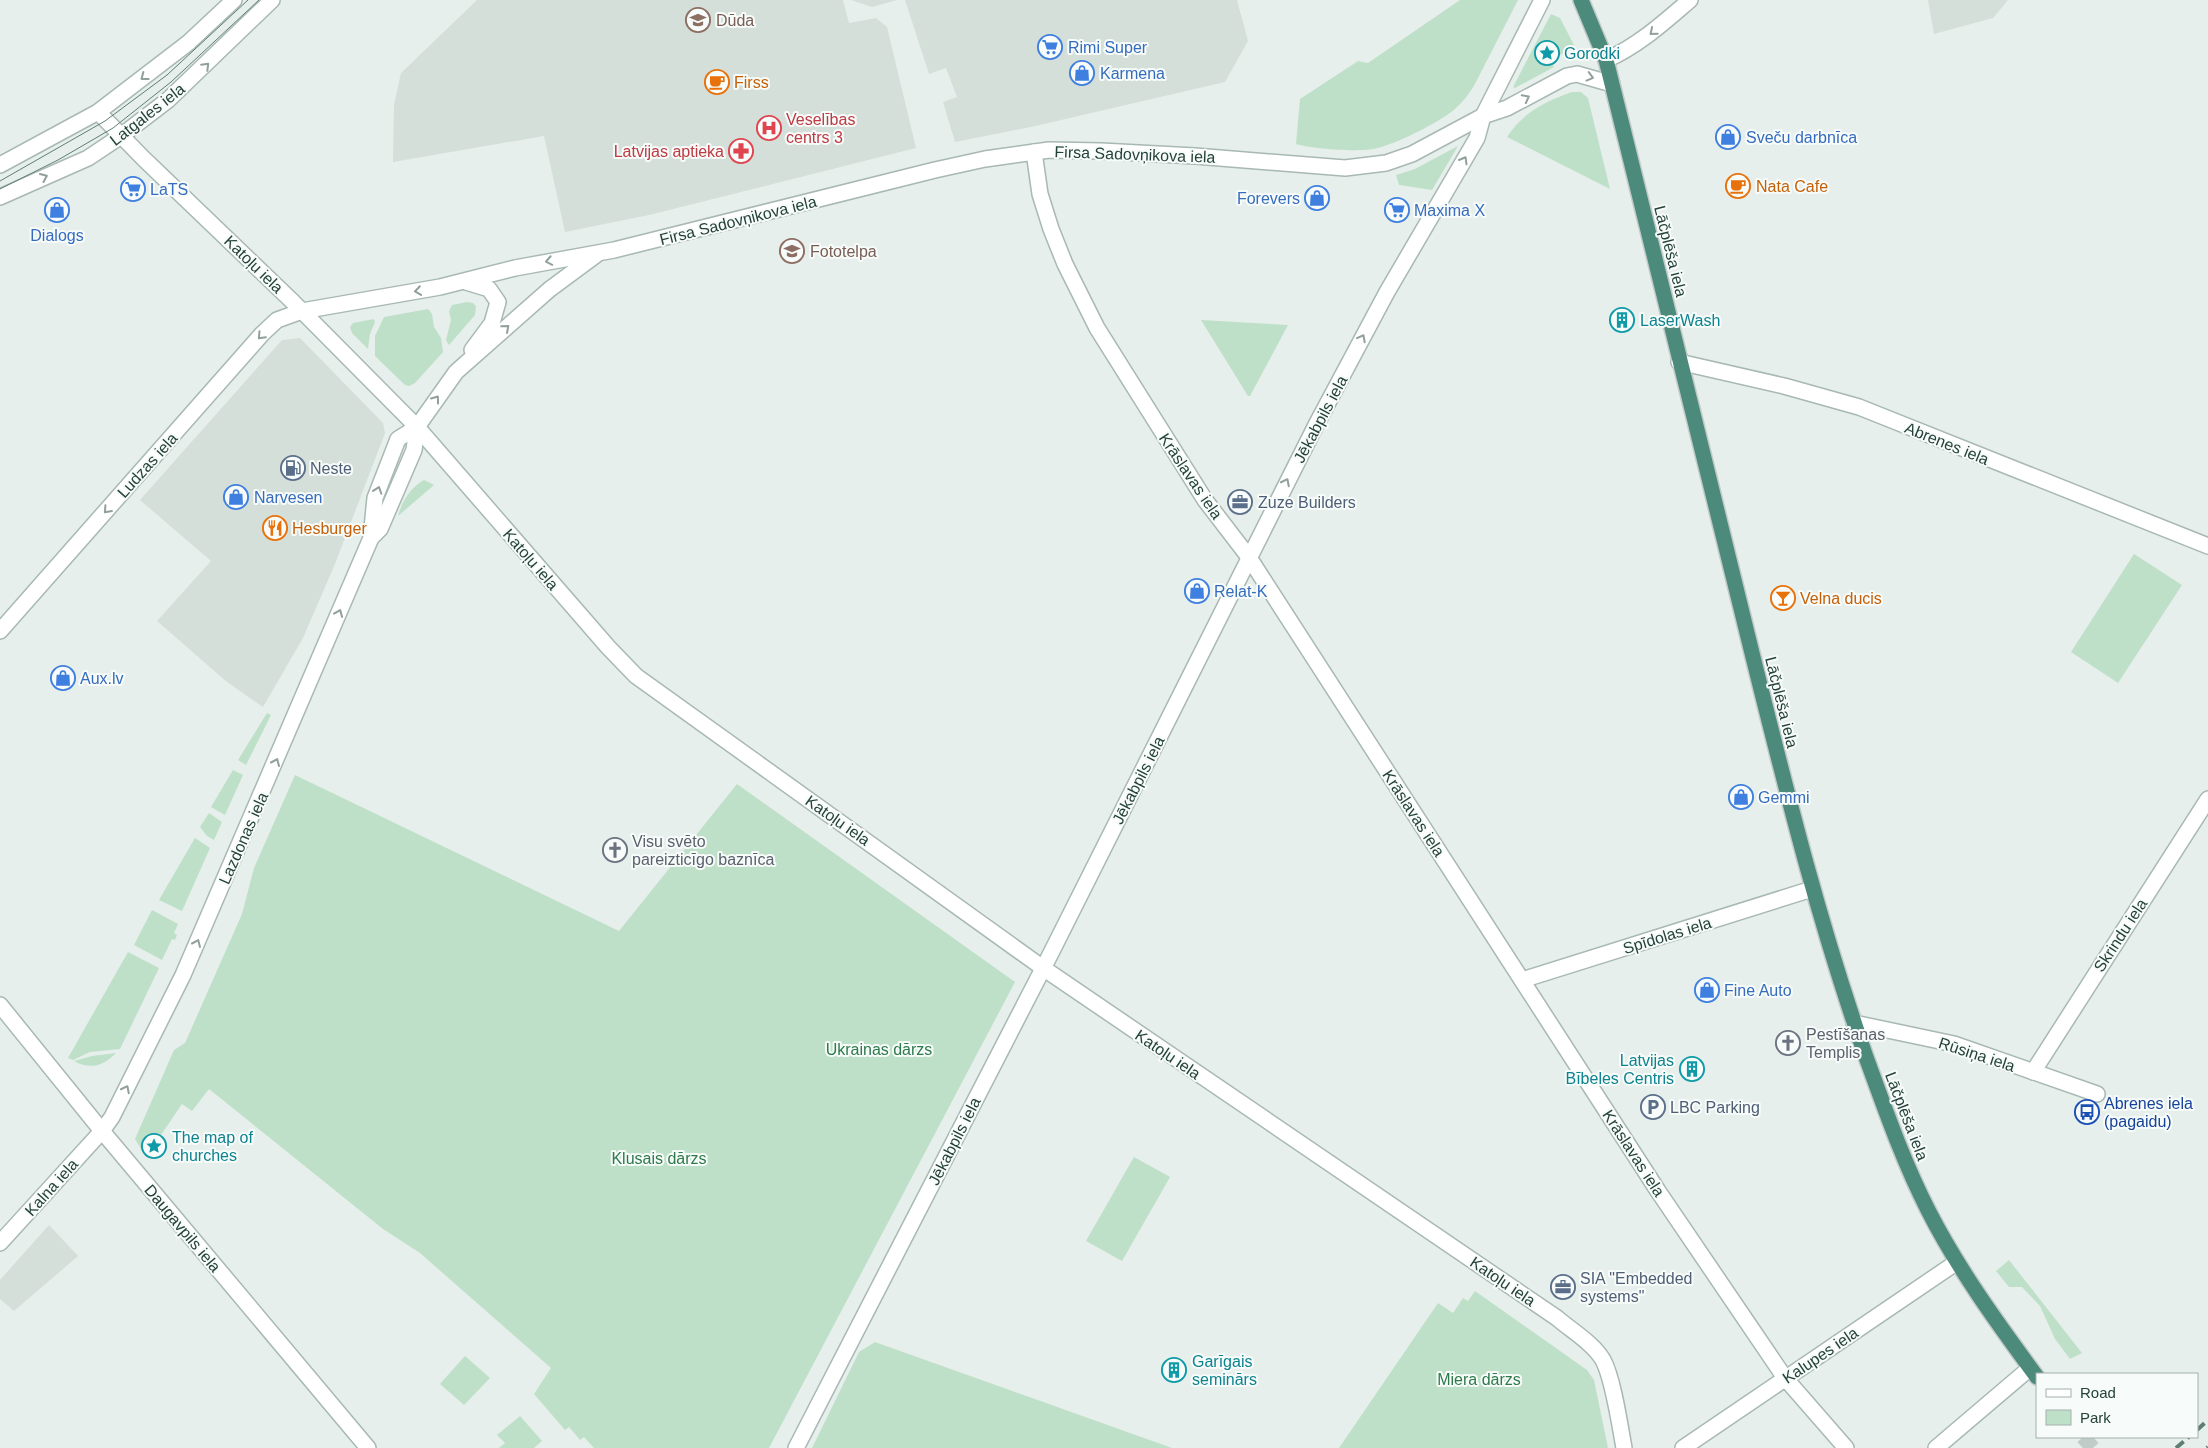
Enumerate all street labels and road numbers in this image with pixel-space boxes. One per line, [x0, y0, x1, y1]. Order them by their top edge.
street label: Latgales iela [107, 80, 188, 149]
street label: Firsa Sadovņikova iela [1054, 143, 1216, 166]
street label: Firsa Sadovņikova iela [658, 193, 818, 248]
street label: Lāčplēša iela [1651, 204, 1690, 299]
street label: Katoļu iela [221, 232, 287, 296]
street label: Jēkabpils iela [1290, 373, 1351, 466]
street label: Abrenes iela [1902, 419, 1991, 468]
street label: Ludzas iela [114, 429, 181, 501]
street label: Krāslavas iela [1156, 430, 1226, 522]
street label: Katoļu iela [500, 526, 562, 593]
street label: Lāčplēša iela [1762, 655, 1801, 750]
street label: Jēkabpils iela [1109, 733, 1168, 827]
street label: Krāslavas iela [1379, 767, 1448, 860]
street label: Lazdonas iela [216, 790, 271, 887]
street label: Katoļu iela [802, 792, 873, 849]
street label: Skrindu iela [2091, 896, 2150, 975]
street label: Spīdolas iela [1621, 914, 1714, 957]
street label: Katoļu iela [1132, 1026, 1204, 1082]
street label: Rūsiņa iela [1937, 1034, 2017, 1075]
street label: Lāčplēša iela [1882, 1070, 1931, 1163]
street label: Jēkabpils iela [925, 1094, 984, 1188]
street label: Krāslavas iela [1599, 1107, 1668, 1200]
street label: Kalna iela [22, 1155, 81, 1219]
street label: Daugavpils iela [141, 1181, 224, 1275]
street label: Katoļu iela [1467, 1253, 1539, 1309]
street label: Kalupes iela [1779, 1324, 1861, 1387]

